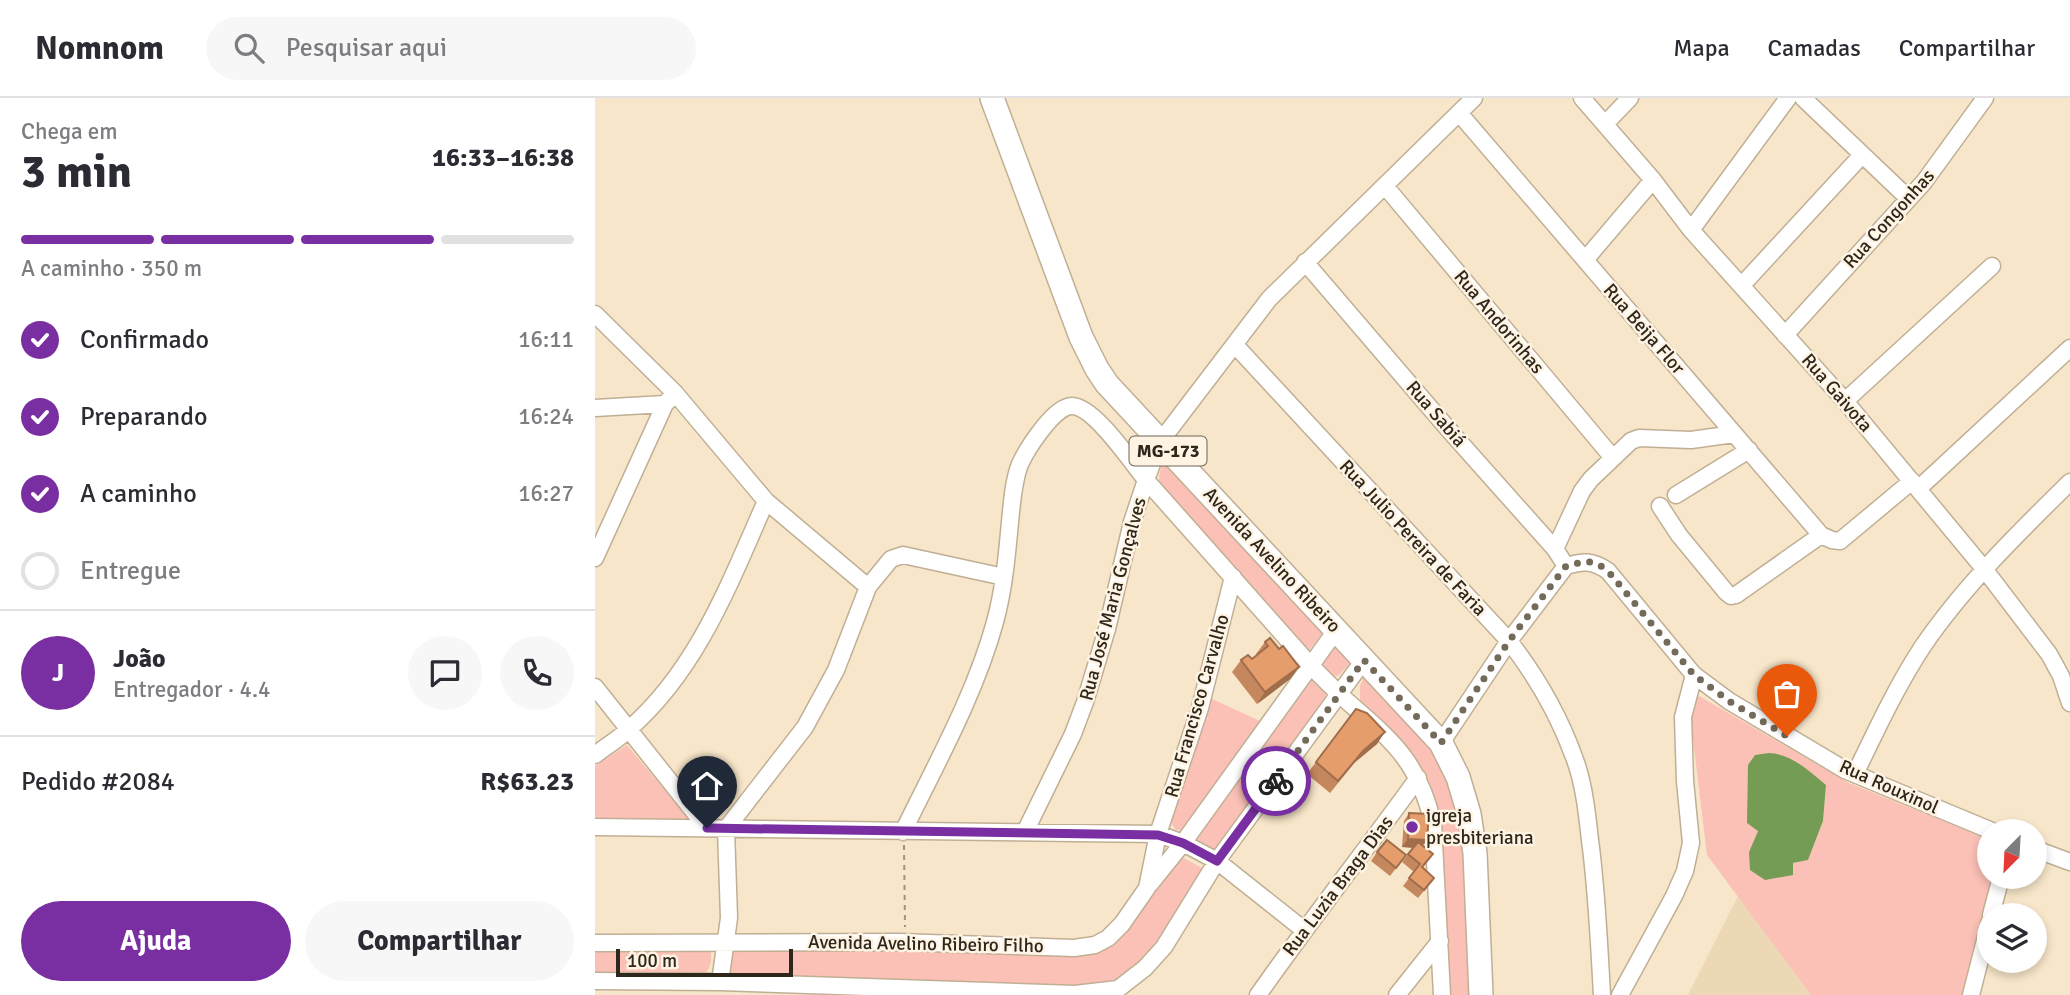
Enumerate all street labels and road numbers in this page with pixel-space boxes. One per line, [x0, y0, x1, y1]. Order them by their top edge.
street label: Rua Congonhas [1838, 164, 1940, 274]
street label: Rua Andorinhas [1449, 265, 1549, 379]
street label: Rua Beija Flor [1598, 279, 1690, 379]
street label: Rua Gaivota [1796, 349, 1878, 437]
street label: Rua Sabiá [1401, 376, 1471, 452]
road number: MG-173 [1129, 436, 1207, 466]
street label: Rua Julio Pereira de Faria [1334, 455, 1492, 621]
street label: Avenida Avelino Ribeiro [1198, 482, 1346, 638]
street label: Rua José Maria Gonçalves [1074, 495, 1152, 703]
street label: Rua Francisco Carvalho [1159, 611, 1235, 800]
street label: Rua Rouxinol [1836, 754, 1942, 820]
street label: Rua Luzia Braga Dias [1277, 811, 1399, 961]
street label: Avenida Avelino Ribeiro Filho [808, 930, 1044, 958]

